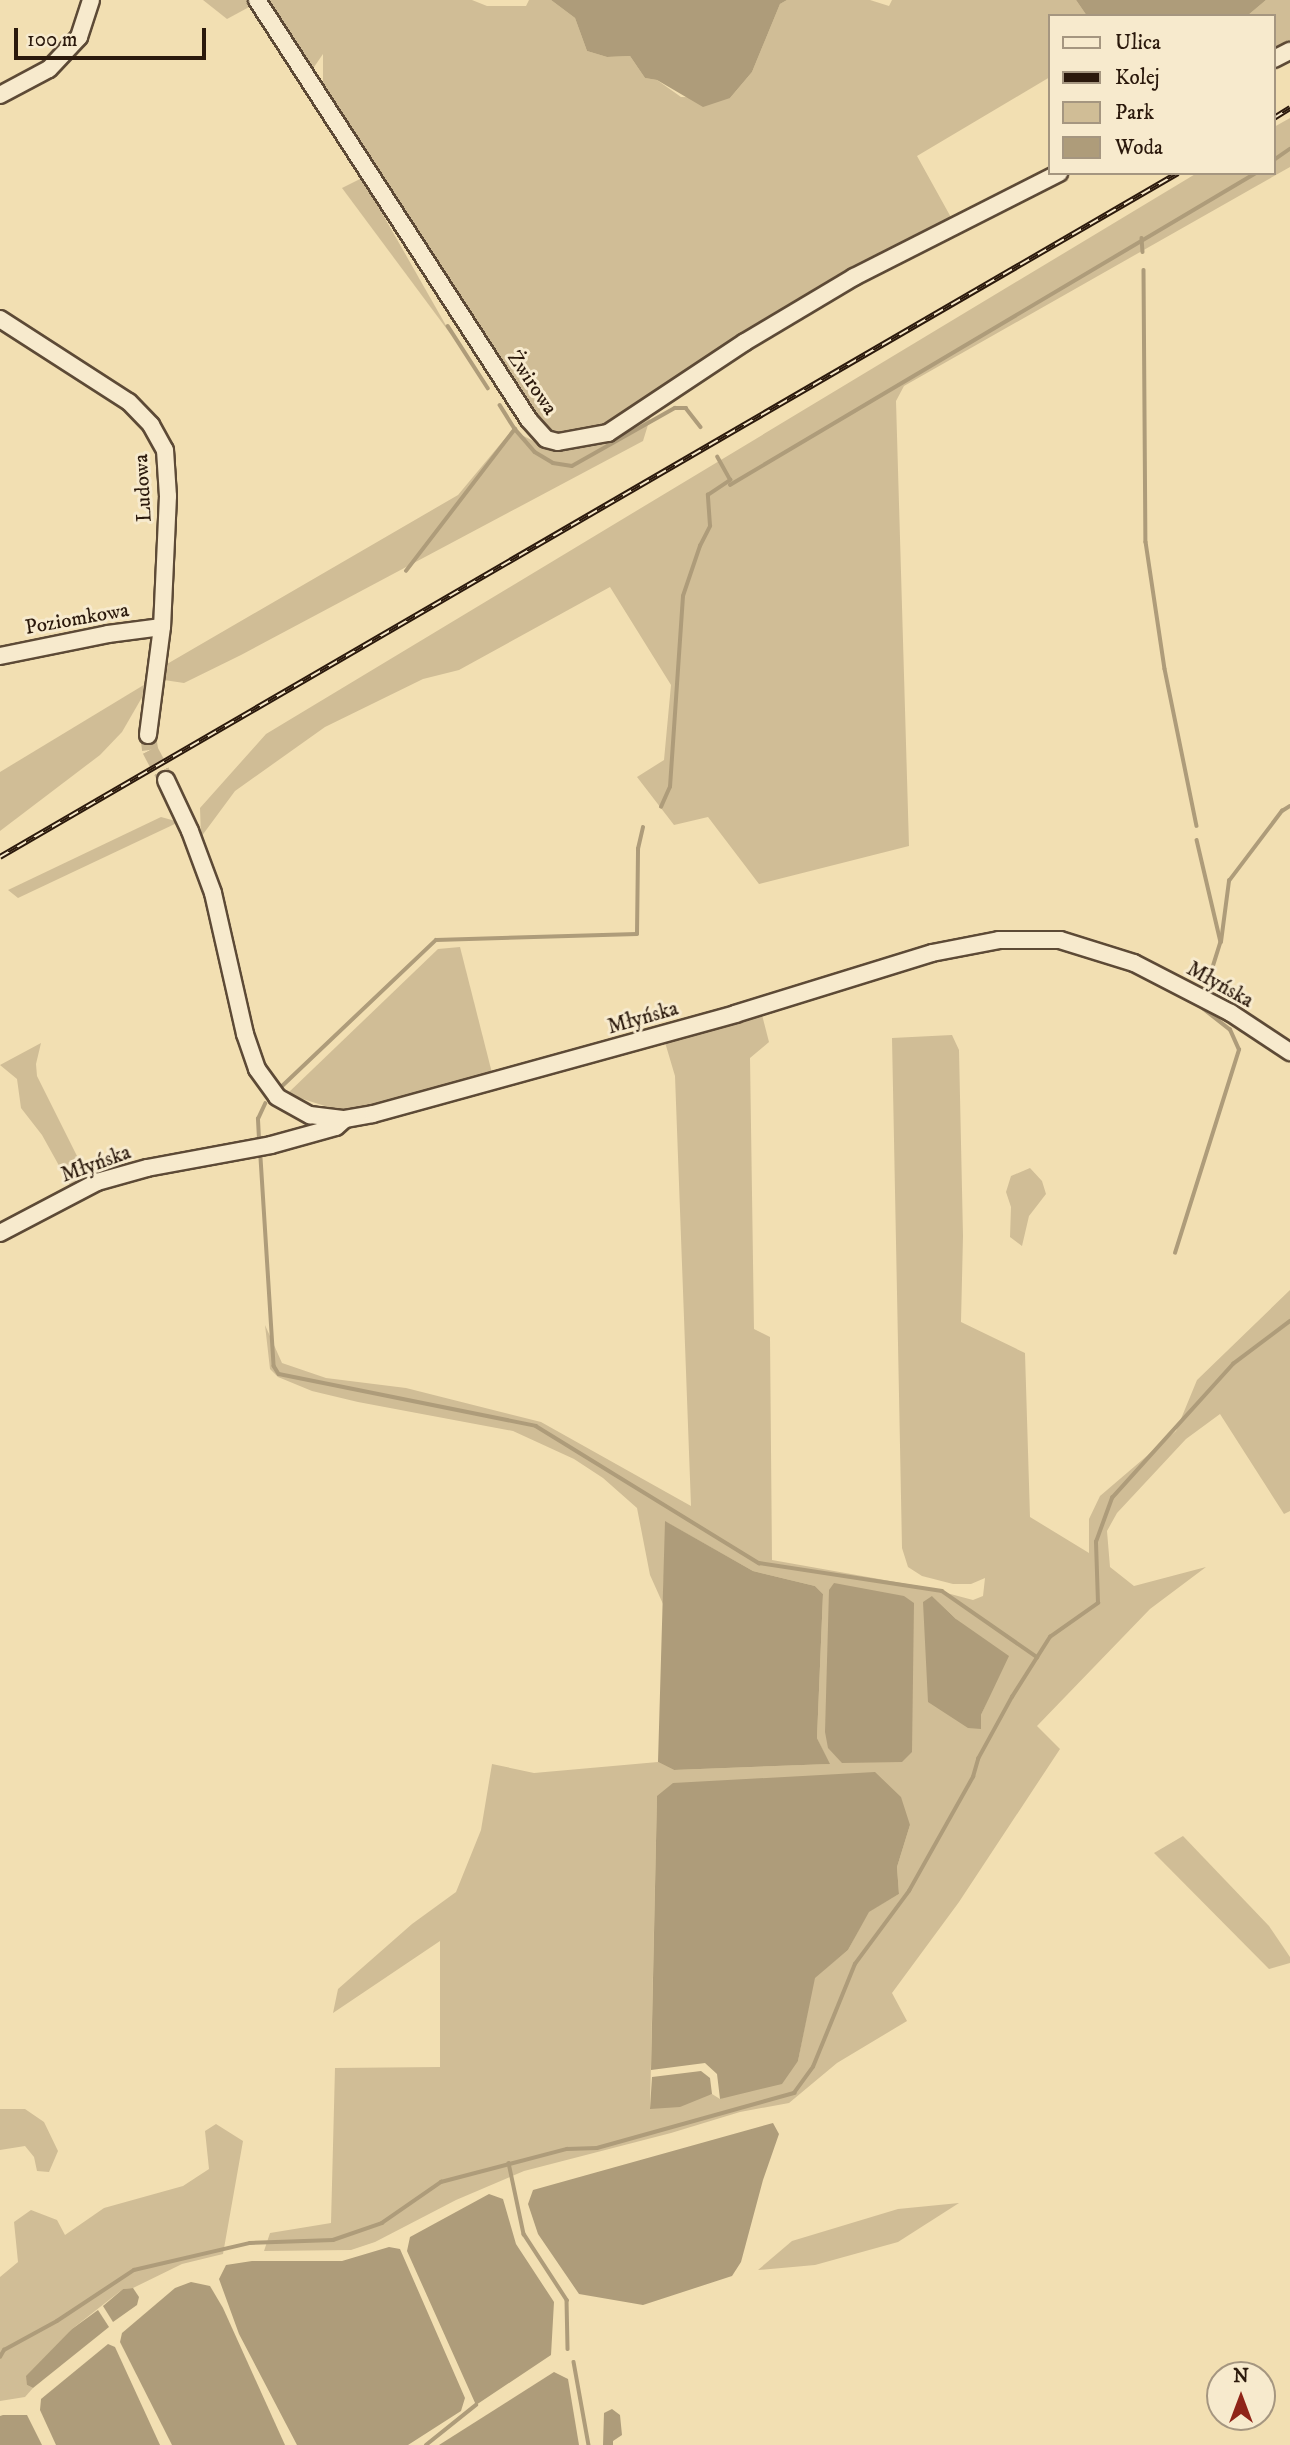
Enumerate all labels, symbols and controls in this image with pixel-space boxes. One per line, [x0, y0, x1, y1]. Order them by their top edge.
scale bar [18, 14, 210, 58]
legend [1048, 14, 1276, 175]
text: 100 m [27, 27, 78, 53]
text: Ulica [1115, 30, 1161, 56]
text: Kolej [1115, 65, 1160, 91]
text: Park [1115, 100, 1154, 126]
text: Woda [1115, 135, 1163, 161]
street label: Żwirowa [501, 346, 563, 420]
street label: Ludowa [129, 453, 157, 523]
street label: Poziomkowa [23, 597, 131, 641]
street label: Młyńska [1182, 956, 1258, 1014]
street label: Młyńska [605, 996, 681, 1040]
street label: Młyńska [58, 1140, 134, 1188]
north arrow [1206, 2361, 1276, 2431]
text: N [1233, 2365, 1249, 2388]

